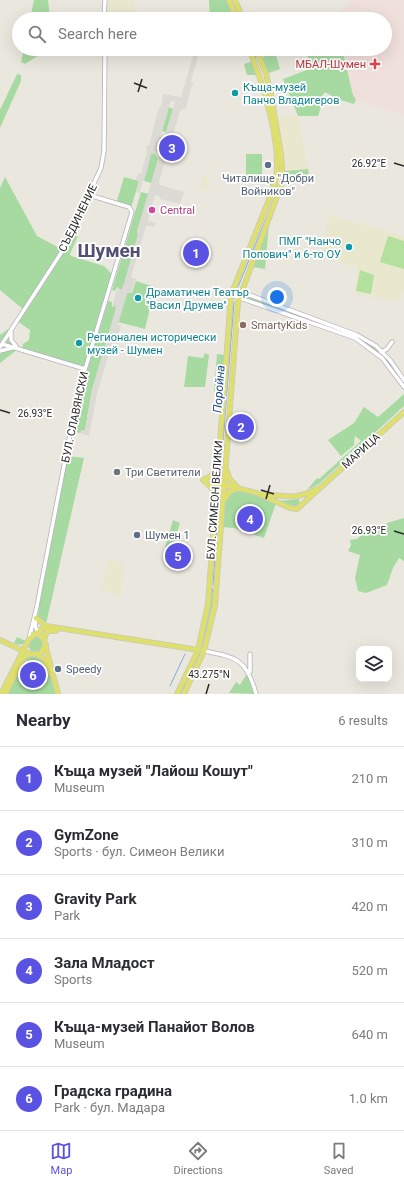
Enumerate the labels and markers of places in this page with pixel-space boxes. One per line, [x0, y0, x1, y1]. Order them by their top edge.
place label: МБАЛ-Шумен [295, 58, 366, 71]
marker: МБАЛ-Шумен [369, 58, 381, 70]
place label: Къща-музей Панчо Владигеров [243, 81, 339, 107]
marker: Къща-музей Панчо Владигеров [230, 88, 240, 98]
pin: 3 [159, 133, 185, 163]
marker: Читалище "Добри Войников" [263, 160, 273, 170]
place label: Читалище "Добри Войников" [222, 172, 314, 198]
place label: Central [160, 204, 195, 217]
marker: Central [147, 205, 157, 215]
place label: ПМГ "Нанчо Попович" и 6-то ОУ [243, 235, 341, 261]
pin: 1 [183, 238, 209, 268]
marker: ПМГ "Нанчо Попович" и 6-то ОУ [344, 242, 354, 252]
place label: Драматичен Театър "Васил Друмев" [146, 286, 249, 312]
marker: Драматичен Театър "Васил Друмев" [133, 293, 143, 303]
place label: SmartyKids [251, 319, 308, 332]
marker: SmartyKids [238, 320, 248, 330]
place label: Регионален исторически музей - Шумен [87, 331, 216, 357]
marker: Регионален исторически музей - Шумен [74, 338, 84, 348]
pin: 2 [228, 412, 254, 442]
place label: Три Светители [125, 466, 201, 479]
marker: Три Светители [112, 467, 122, 477]
pin: 4 [237, 504, 263, 534]
place label: Шумен 1 [145, 529, 190, 542]
marker: Шумен 1 [132, 530, 142, 540]
pin: 5 [165, 541, 191, 571]
pin: 6 [20, 660, 46, 690]
place label: Speedy [66, 663, 103, 676]
marker: Speedy [53, 664, 63, 674]

